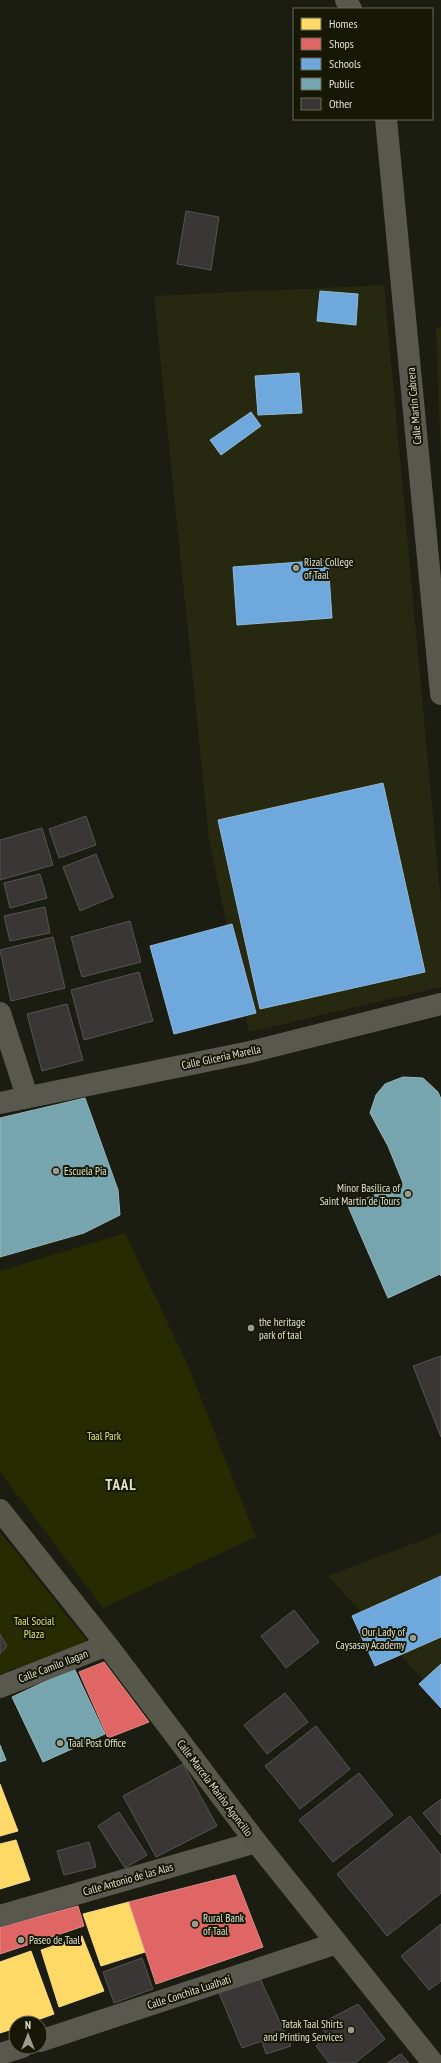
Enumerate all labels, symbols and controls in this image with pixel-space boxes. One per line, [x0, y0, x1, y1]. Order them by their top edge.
legend [293, 8, 433, 120]
text: Homes [329, 16, 357, 31]
text: Shops [329, 36, 354, 51]
text: Schools [329, 56, 361, 71]
text: Public [329, 76, 355, 91]
text: Other [329, 96, 353, 111]
street label: Calle Martín Cabrera [404, 367, 424, 445]
place label: Rizal College of Taal [304, 555, 354, 582]
marker: Rizal College of Taal [291, 563, 301, 573]
street label: Calle Gliceria Marella [180, 1042, 262, 1072]
place label: Escuela Pia [64, 1164, 107, 1178]
marker: Escuela Pia [51, 1166, 61, 1176]
place label: Minor Basilica of Saint Martin de Tours [320, 1181, 401, 1208]
marker: Minor Basilica of Saint Martin de Tours [403, 1189, 413, 1199]
place label: the heritage park of taal [259, 1315, 306, 1342]
marker: the heritage park of taal [246, 1323, 256, 1333]
park label: Taal Park [87, 1429, 122, 1443]
district label: TAAL [105, 1475, 137, 1494]
park label: Taal Social Plaza [14, 1614, 55, 1641]
place label: Our Lady of Caysasay Academy [335, 1625, 406, 1652]
marker: Our Lady of Caysasay Academy [408, 1633, 418, 1643]
street label: Calle Camilo Ilagan [16, 1646, 90, 1686]
place label: Taal Post Office [68, 1736, 127, 1750]
street label: Calle Marcela Mariño Agoncillo [174, 1737, 256, 1839]
marker: Taal Post Office [55, 1738, 65, 1748]
street label: Calle Antonio de las Alas [81, 1859, 175, 1899]
place label: Rural Bank of Taal [203, 1911, 245, 1938]
marker: Rural Bank of Taal [190, 1919, 200, 1929]
place label: Paseo de Taal [29, 1933, 80, 1947]
marker: Paseo de Taal [16, 1935, 26, 1945]
street label: Calle Conchita Lualhati [145, 1972, 233, 2012]
north arrow [8, 2015, 48, 2055]
place label: Tatak Taal Shirts and Printing Services [264, 2017, 343, 2044]
text: N [25, 2018, 31, 2032]
marker: Tatak Taal Shirts and Printing Services [346, 2025, 356, 2035]

